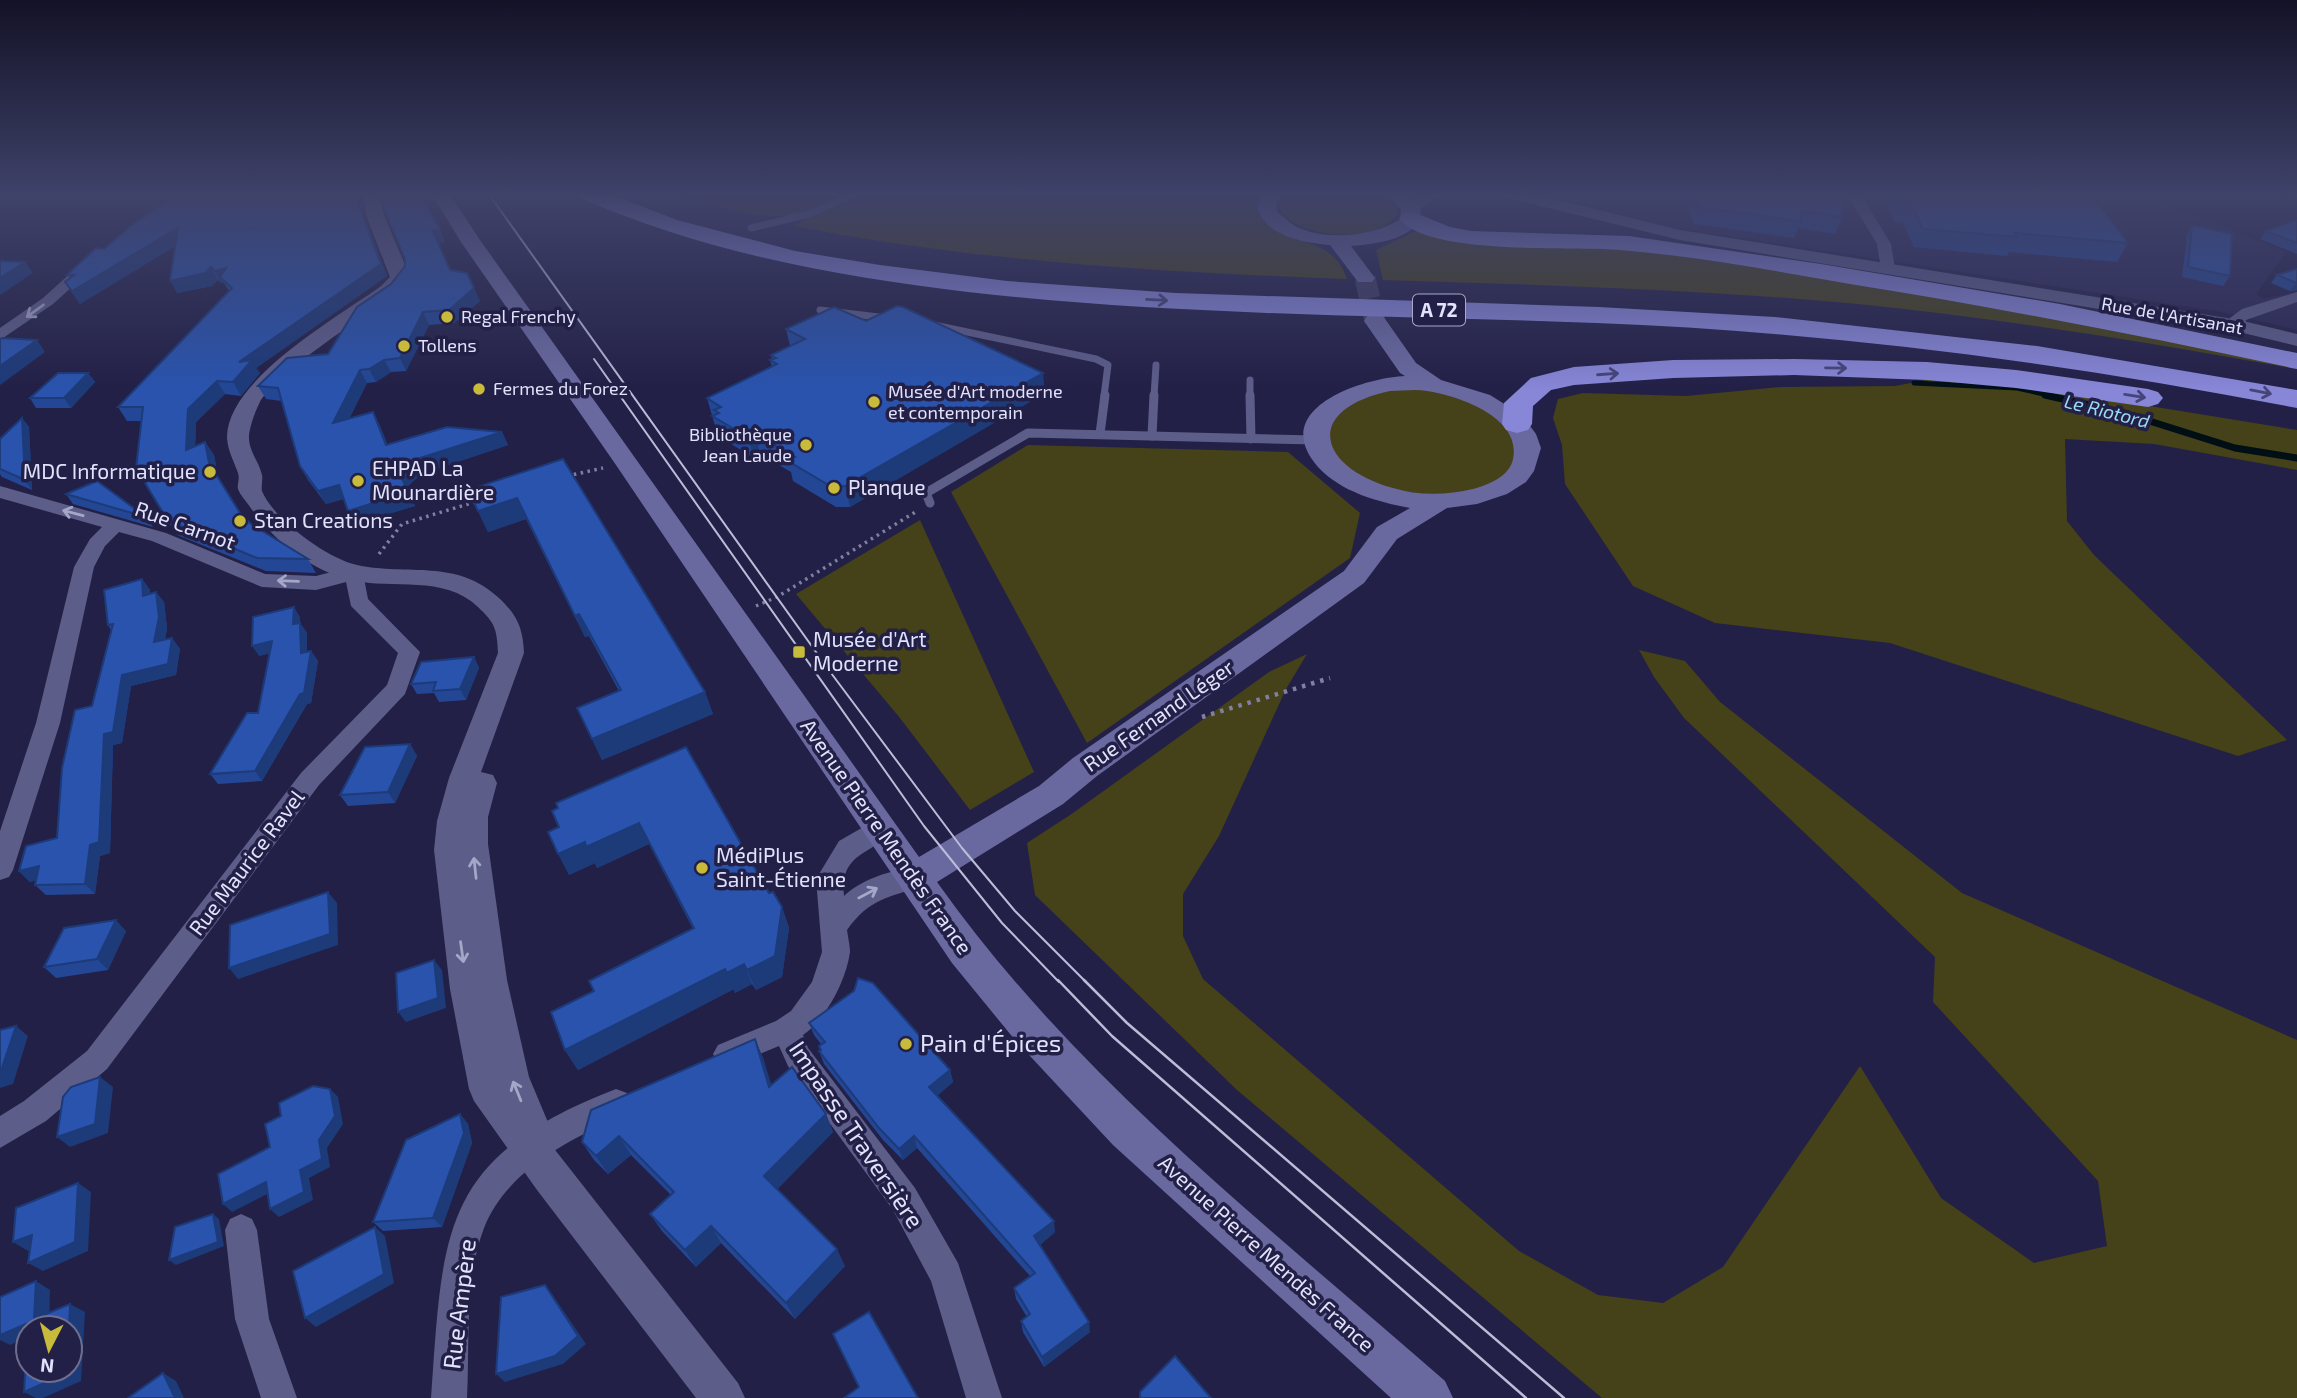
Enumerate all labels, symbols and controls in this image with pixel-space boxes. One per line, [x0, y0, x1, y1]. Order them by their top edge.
street label: Rue de l'Artisanat [2100, 292, 2245, 338]
one-way arrow [1146, 294, 1168, 307]
road number: A 72 [1413, 294, 1465, 326]
one-way arrow [26, 304, 45, 318]
place label: Regal Frenchy [461, 305, 576, 327]
marker: Regal Frenchy [439, 309, 455, 325]
place label: Tollens [418, 334, 477, 356]
marker: Tollens [396, 338, 412, 354]
one-way arrow [1824, 362, 1847, 375]
one-way arrow [1597, 367, 1619, 380]
place label: Fermes du Forez [493, 377, 628, 399]
place label: Musée d'Art moderne et contemporain [888, 380, 1063, 423]
marker: Fermes du Forez [471, 381, 487, 397]
one-way arrow [2249, 386, 2272, 400]
water label: Le Riotord [2062, 389, 2152, 432]
one-way arrow [2123, 390, 2146, 403]
marker: Musée d'Art moderne et contemporain [866, 394, 882, 410]
place label: Bibliothèque Jean Laude [689, 423, 792, 466]
marker: Bibliothèque Jean Laude [798, 437, 814, 453]
place label: EHPAD La Mounardière [372, 455, 494, 504]
place label: MDC Informatique [23, 458, 196, 483]
marker: MDC Informatique [202, 464, 218, 480]
marker: EHPAD La Mounardière [350, 473, 366, 489]
place label: Planque [848, 474, 926, 499]
marker: Planque [826, 480, 842, 496]
street label: Rue Carnot [132, 495, 239, 554]
one-way arrow [62, 506, 84, 519]
place label: Stan Creations [254, 507, 393, 532]
marker: Stan Creations [232, 513, 248, 529]
one-way arrow [277, 575, 300, 588]
place label: Musée d'Art Moderne [813, 626, 926, 675]
marker: Musée d'Art Moderne [791, 644, 807, 660]
street label: Rue Fernand Léger [1078, 653, 1239, 776]
street label: Avenue Pierre Mendès France [796, 714, 978, 959]
street label: Rue Maurice Ravel [183, 784, 309, 940]
place label: MédiPlus Saint-Étienne [716, 842, 846, 891]
one-way arrow [468, 857, 481, 880]
marker: MédiPlus Saint-Étienne [694, 860, 710, 876]
one-way arrow [857, 886, 878, 899]
one-way arrow [456, 940, 469, 963]
place label: Pain d'Épices [920, 1028, 1061, 1057]
street label: Impasse Traversière [784, 1035, 931, 1233]
marker: Pain d'Épices [898, 1036, 914, 1052]
one-way arrow [510, 1080, 523, 1102]
street label: Avenue Pierre Mendès France [1154, 1149, 1380, 1356]
street label: Rue Ampère [436, 1237, 481, 1371]
north arrow [14, 1314, 84, 1384]
text: N [39, 1354, 55, 1379]

